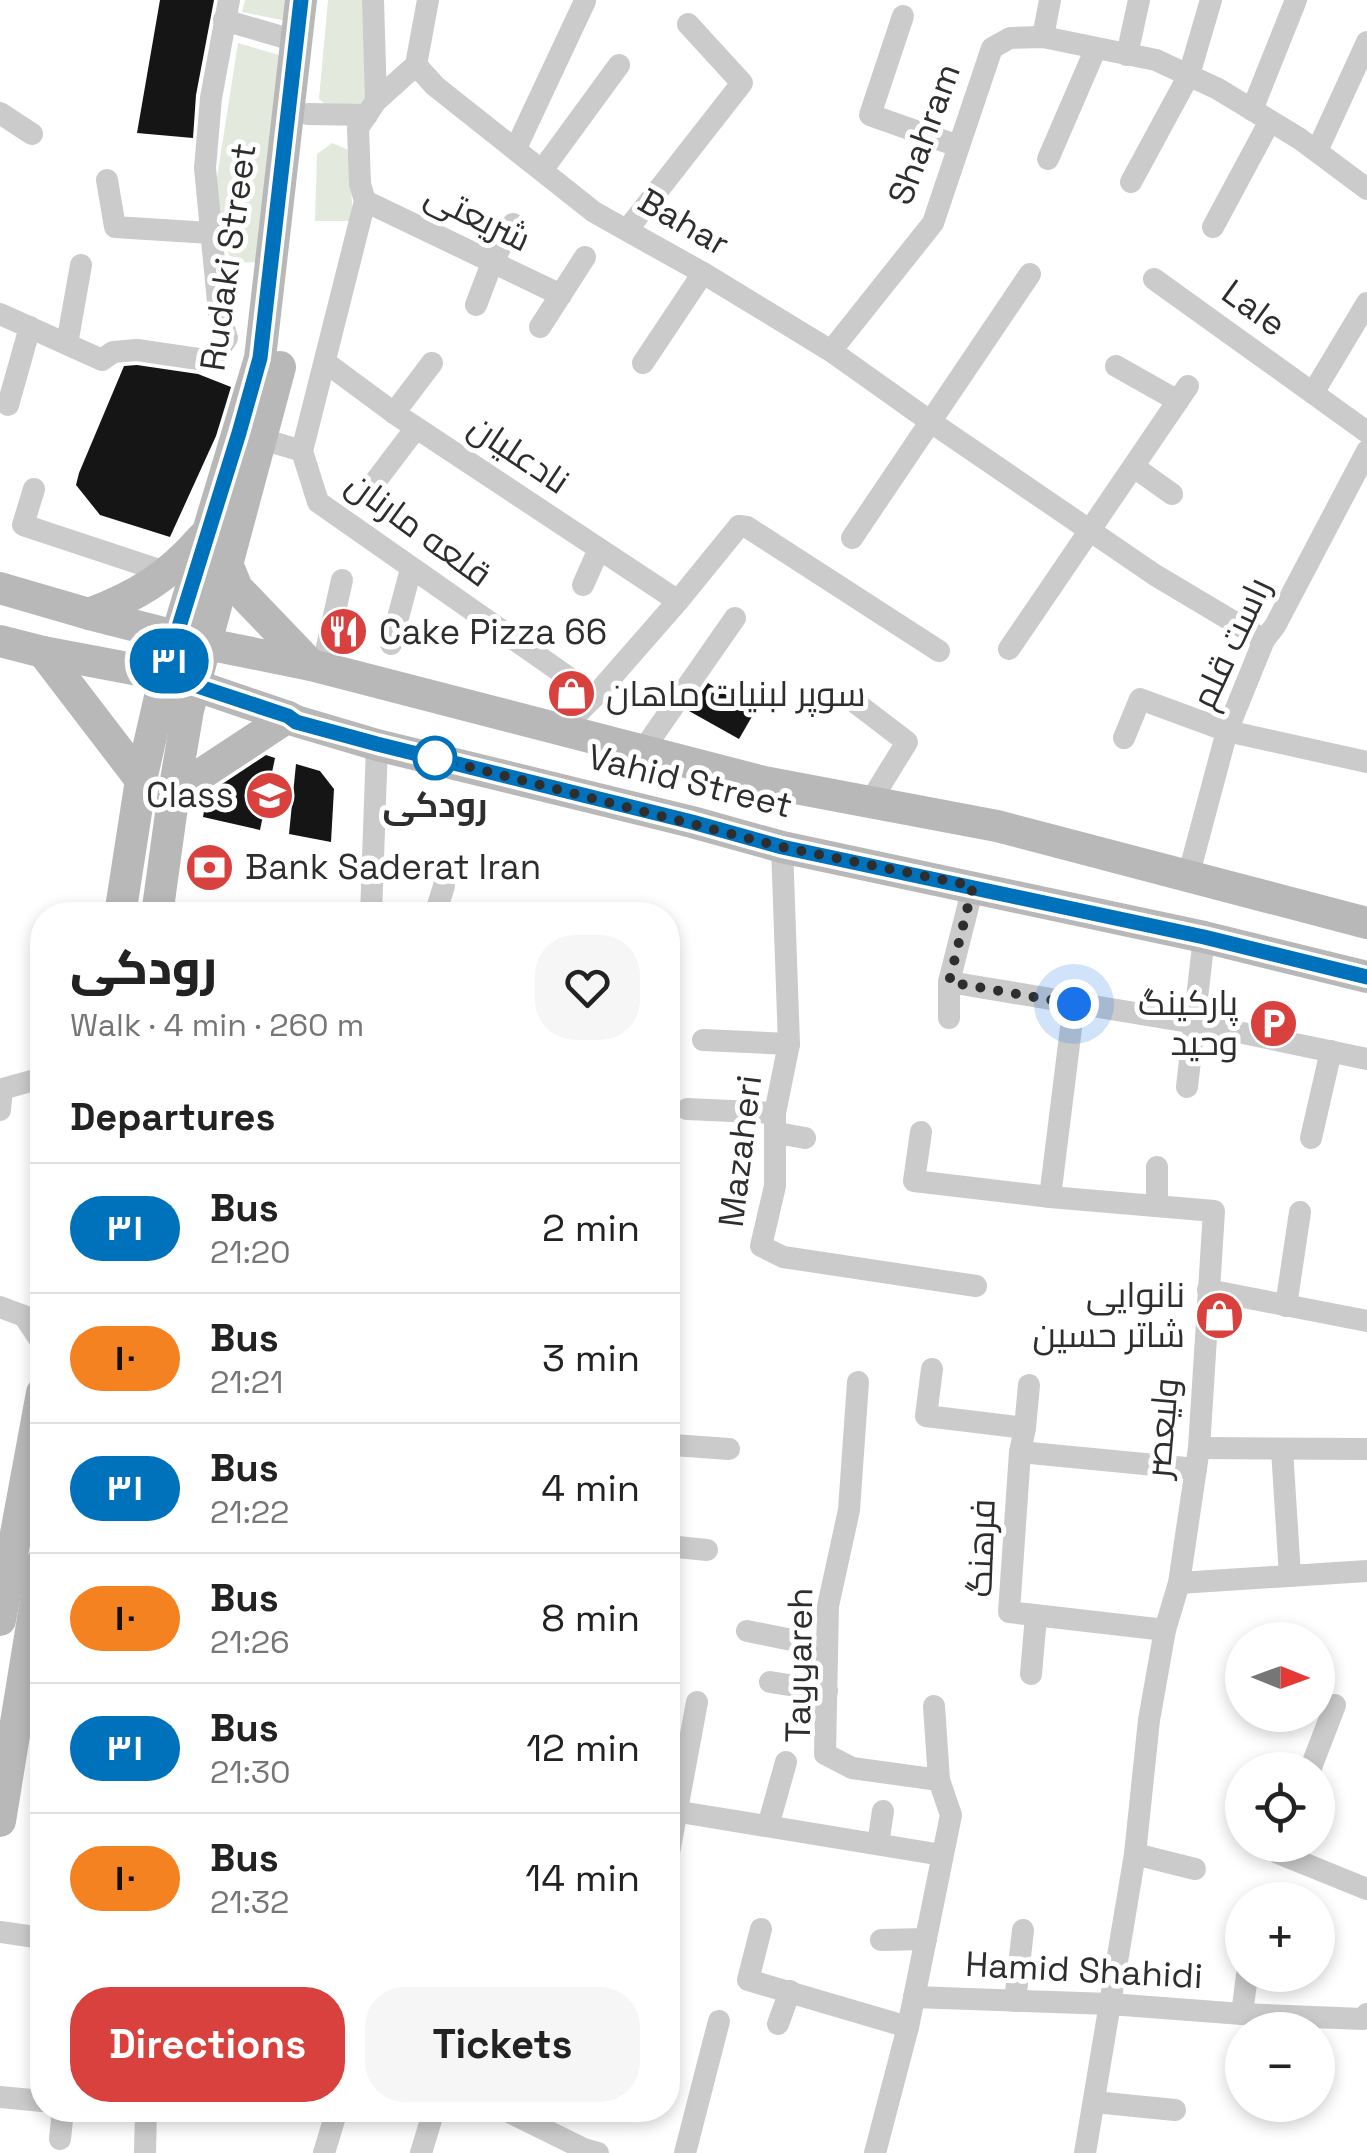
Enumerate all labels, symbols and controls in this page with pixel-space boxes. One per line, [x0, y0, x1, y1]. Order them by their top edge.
street label: Shahram [878, 57, 970, 211]
street label: Rudaki Street [190, 140, 266, 374]
street label: شریعتی [418, 173, 538, 261]
street label: Bahar [631, 178, 737, 266]
street label: Lale [1213, 270, 1295, 346]
street label: نادعلیان [460, 404, 578, 504]
street label: قلعه مارنان [338, 462, 500, 596]
street label: راست قلم [1181, 570, 1282, 717]
restaurant icon: Cake Pizza 66 [318, 606, 370, 658]
place label: Cake Pizza 66 [379, 610, 607, 654]
line badge: ۳۱ [124, 628, 214, 694]
text: ۳۱ [150, 639, 188, 683]
shop icon: سوپر لبنیات ماهان [545, 668, 597, 720]
place label: سوپر لبنیات ماهان [606, 672, 866, 717]
street label: Vahid Street [583, 734, 797, 828]
marker: رودکی [414, 737, 456, 779]
school or university icon: Class [243, 769, 295, 821]
place label: Class [146, 773, 234, 817]
place label: رودکی [383, 783, 487, 827]
bank icon: Bank Saderat Iran [184, 841, 236, 893]
place label: Bank Saderat Iran [245, 845, 541, 889]
button: heart [535, 935, 640, 1040]
text: رودکی [70, 937, 217, 998]
your location [1049, 979, 1099, 1029]
place label: پارکینگ وحید [1138, 981, 1238, 1065]
parking icon: پارکینگ وحید [1247, 997, 1299, 1049]
text: Walk · 4 min · 260 m [70, 1005, 364, 1045]
street label: Mazaheri [709, 1073, 771, 1229]
text: Departures [70, 1093, 275, 1141]
text: Bus [210, 1184, 279, 1232]
text: 2 min [542, 1204, 640, 1252]
text: ۳۱ [106, 1206, 144, 1250]
text: 21:20 [210, 1232, 291, 1272]
place label: نانوایی شاتر حسین [1033, 1273, 1185, 1357]
shop icon: نانوایی شاتر حسین [1194, 1289, 1246, 1341]
text: Bus [210, 1314, 279, 1362]
text: 3 min [542, 1334, 640, 1382]
text: ۱۰ [114, 1336, 136, 1380]
text: 21:21 [210, 1362, 283, 1402]
street label: ولیعصر [1136, 1376, 1188, 1482]
text: Bus [210, 1444, 279, 1492]
text: 4 min [541, 1464, 640, 1512]
text: ۳۱ [106, 1466, 144, 1510]
text: 21:22 [210, 1492, 289, 1532]
street label: فرهنگ [957, 1498, 1005, 1598]
text: Bus [210, 1574, 279, 1622]
street label: Tayyareh [776, 1587, 822, 1743]
text: 8 min [541, 1594, 640, 1642]
text: ۱۰ [114, 1596, 136, 1640]
text: 21:26 [210, 1622, 290, 1662]
north arrow [1225, 1622, 1335, 1732]
map controls [1225, 1622, 1335, 2122]
text: Bus [210, 1704, 279, 1752]
text: 12 min [526, 1724, 640, 1772]
text: ۳۱ [106, 1726, 144, 1770]
text: 21:30 [210, 1752, 291, 1792]
button: locate [1225, 1752, 1335, 1862]
text: Bus [210, 1834, 279, 1882]
text: 14 min [525, 1854, 640, 1902]
text: ۱۰ [114, 1856, 136, 1900]
text: 21:32 [210, 1882, 289, 1922]
button: + [1225, 1882, 1335, 1992]
street label: Hamid Shahidi [964, 1942, 1204, 1998]
button: Directions [70, 1987, 345, 2102]
button: Tickets [365, 1987, 640, 2102]
button: − [1225, 2012, 1335, 2122]

